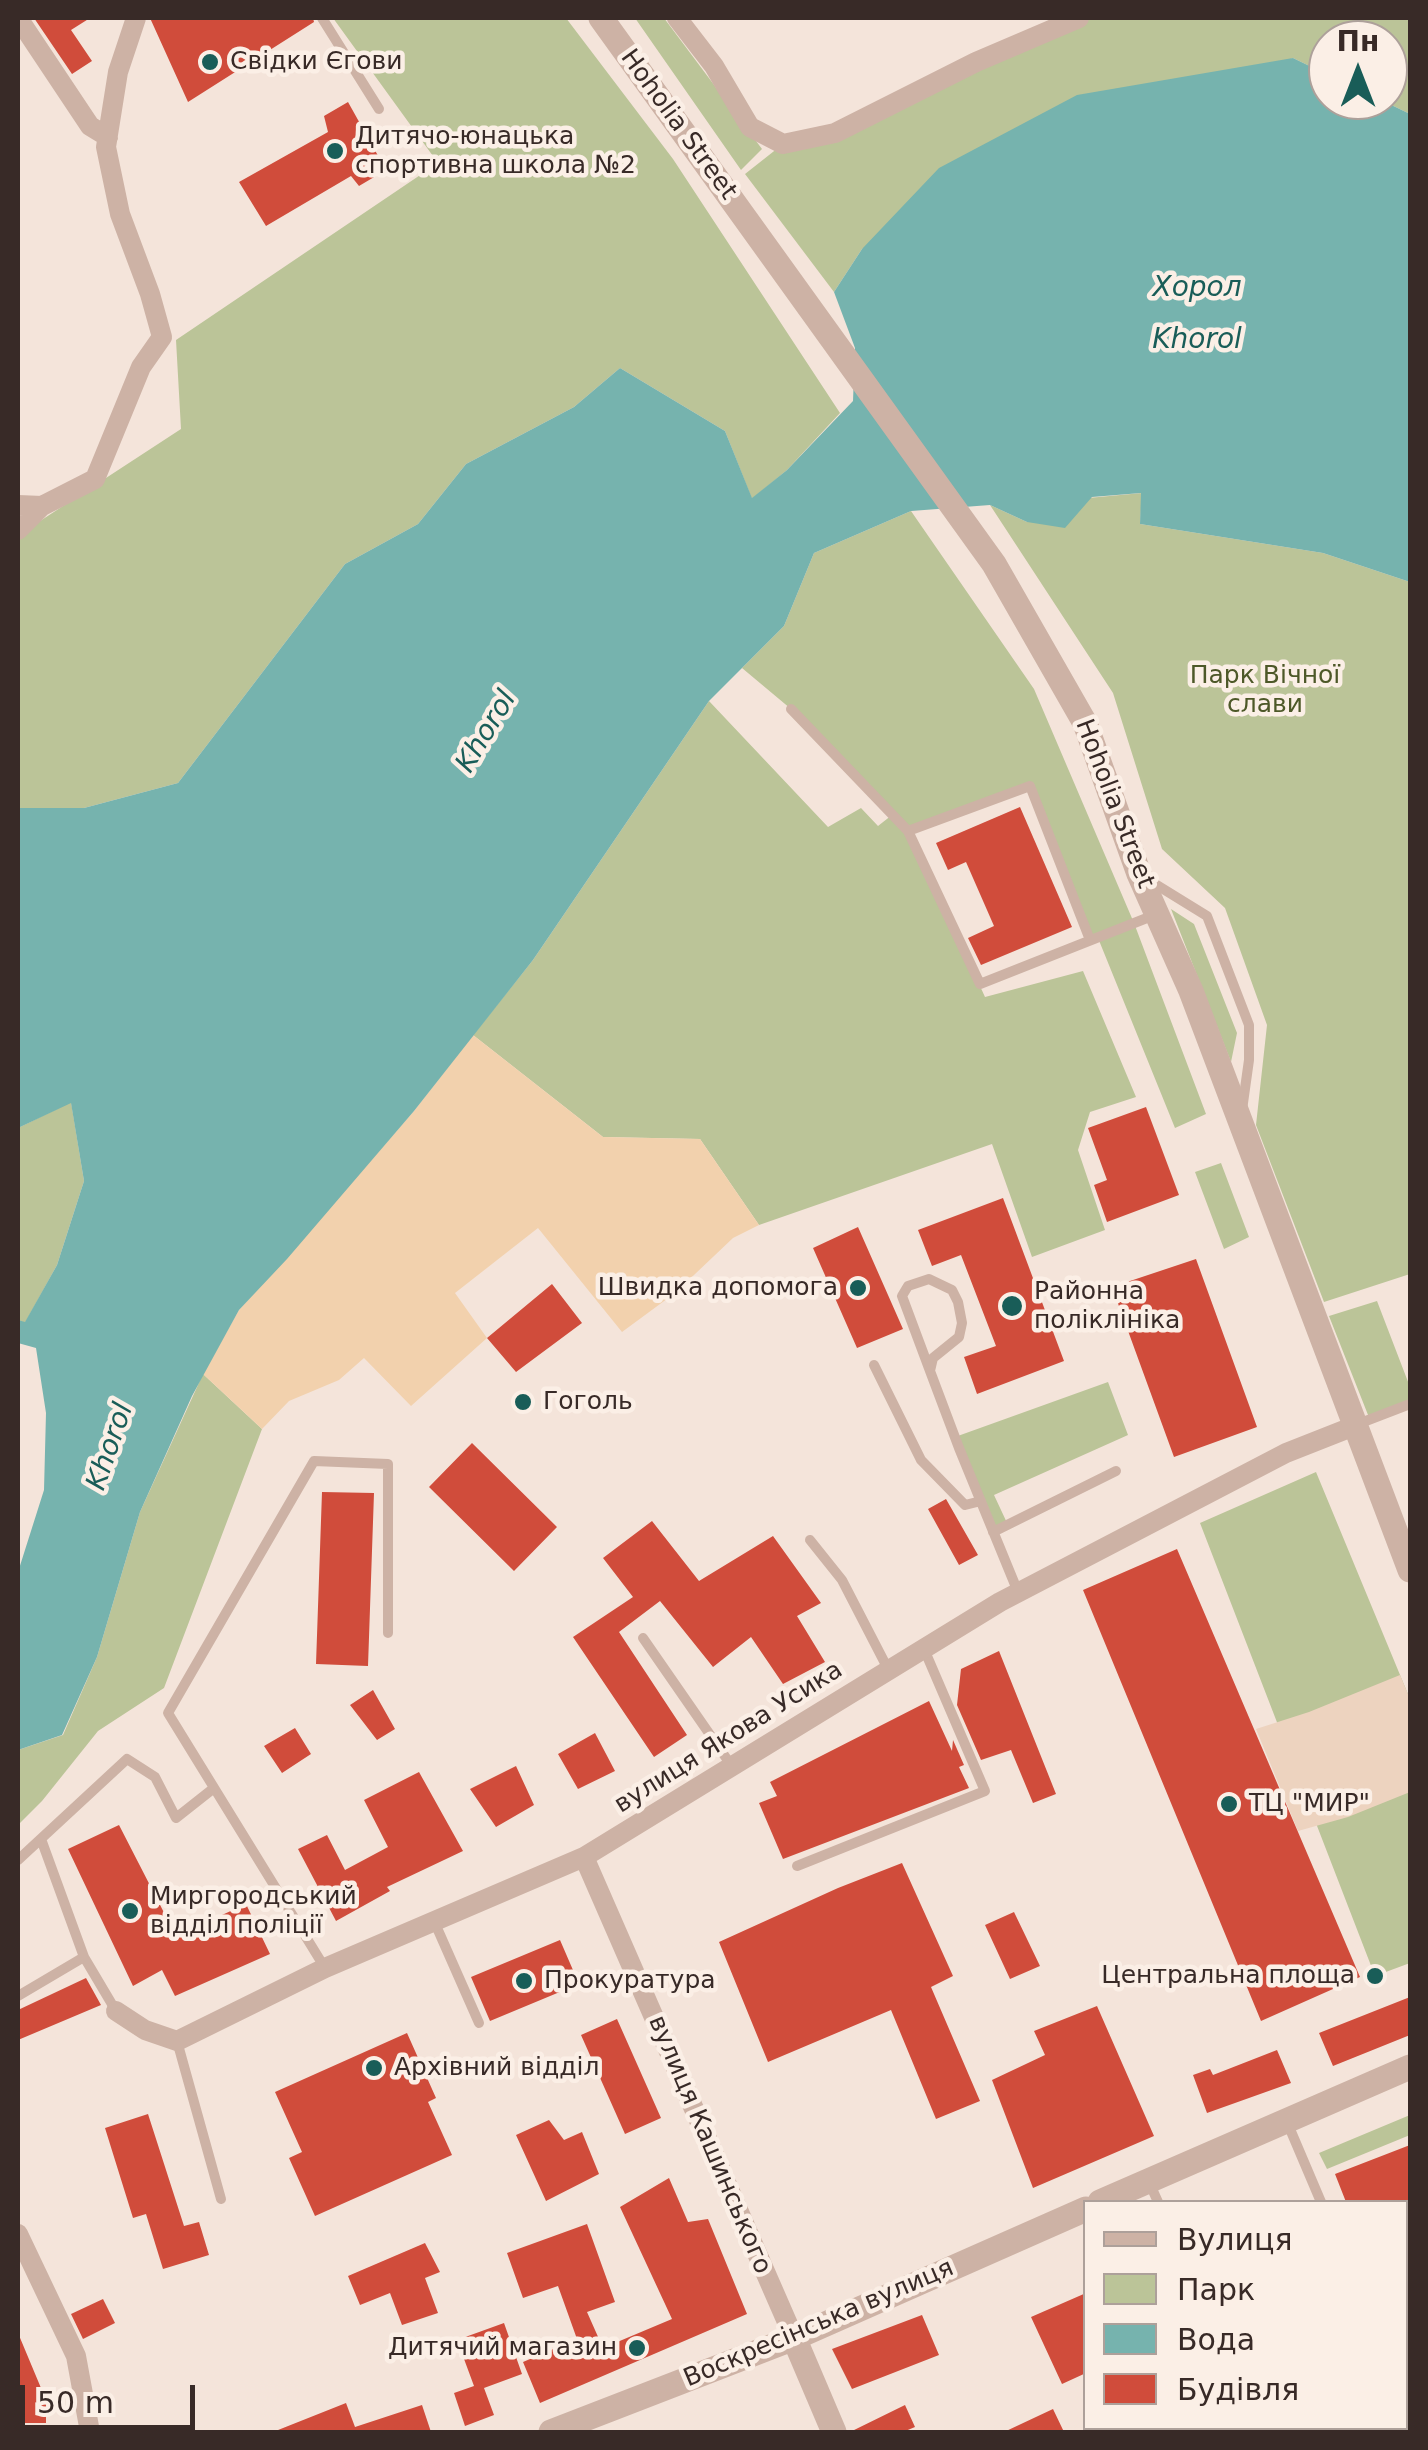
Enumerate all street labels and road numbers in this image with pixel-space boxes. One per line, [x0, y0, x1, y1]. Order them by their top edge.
street label: Hoholia Street [613, 44, 743, 206]
street label: Hoholia Street [1068, 715, 1160, 893]
street label: вулиця Якова Усика [609, 1656, 849, 1820]
street label: вулиця Кашинського [641, 2011, 777, 2279]
street label: Воскресінська вулиця [680, 2253, 958, 2395]

